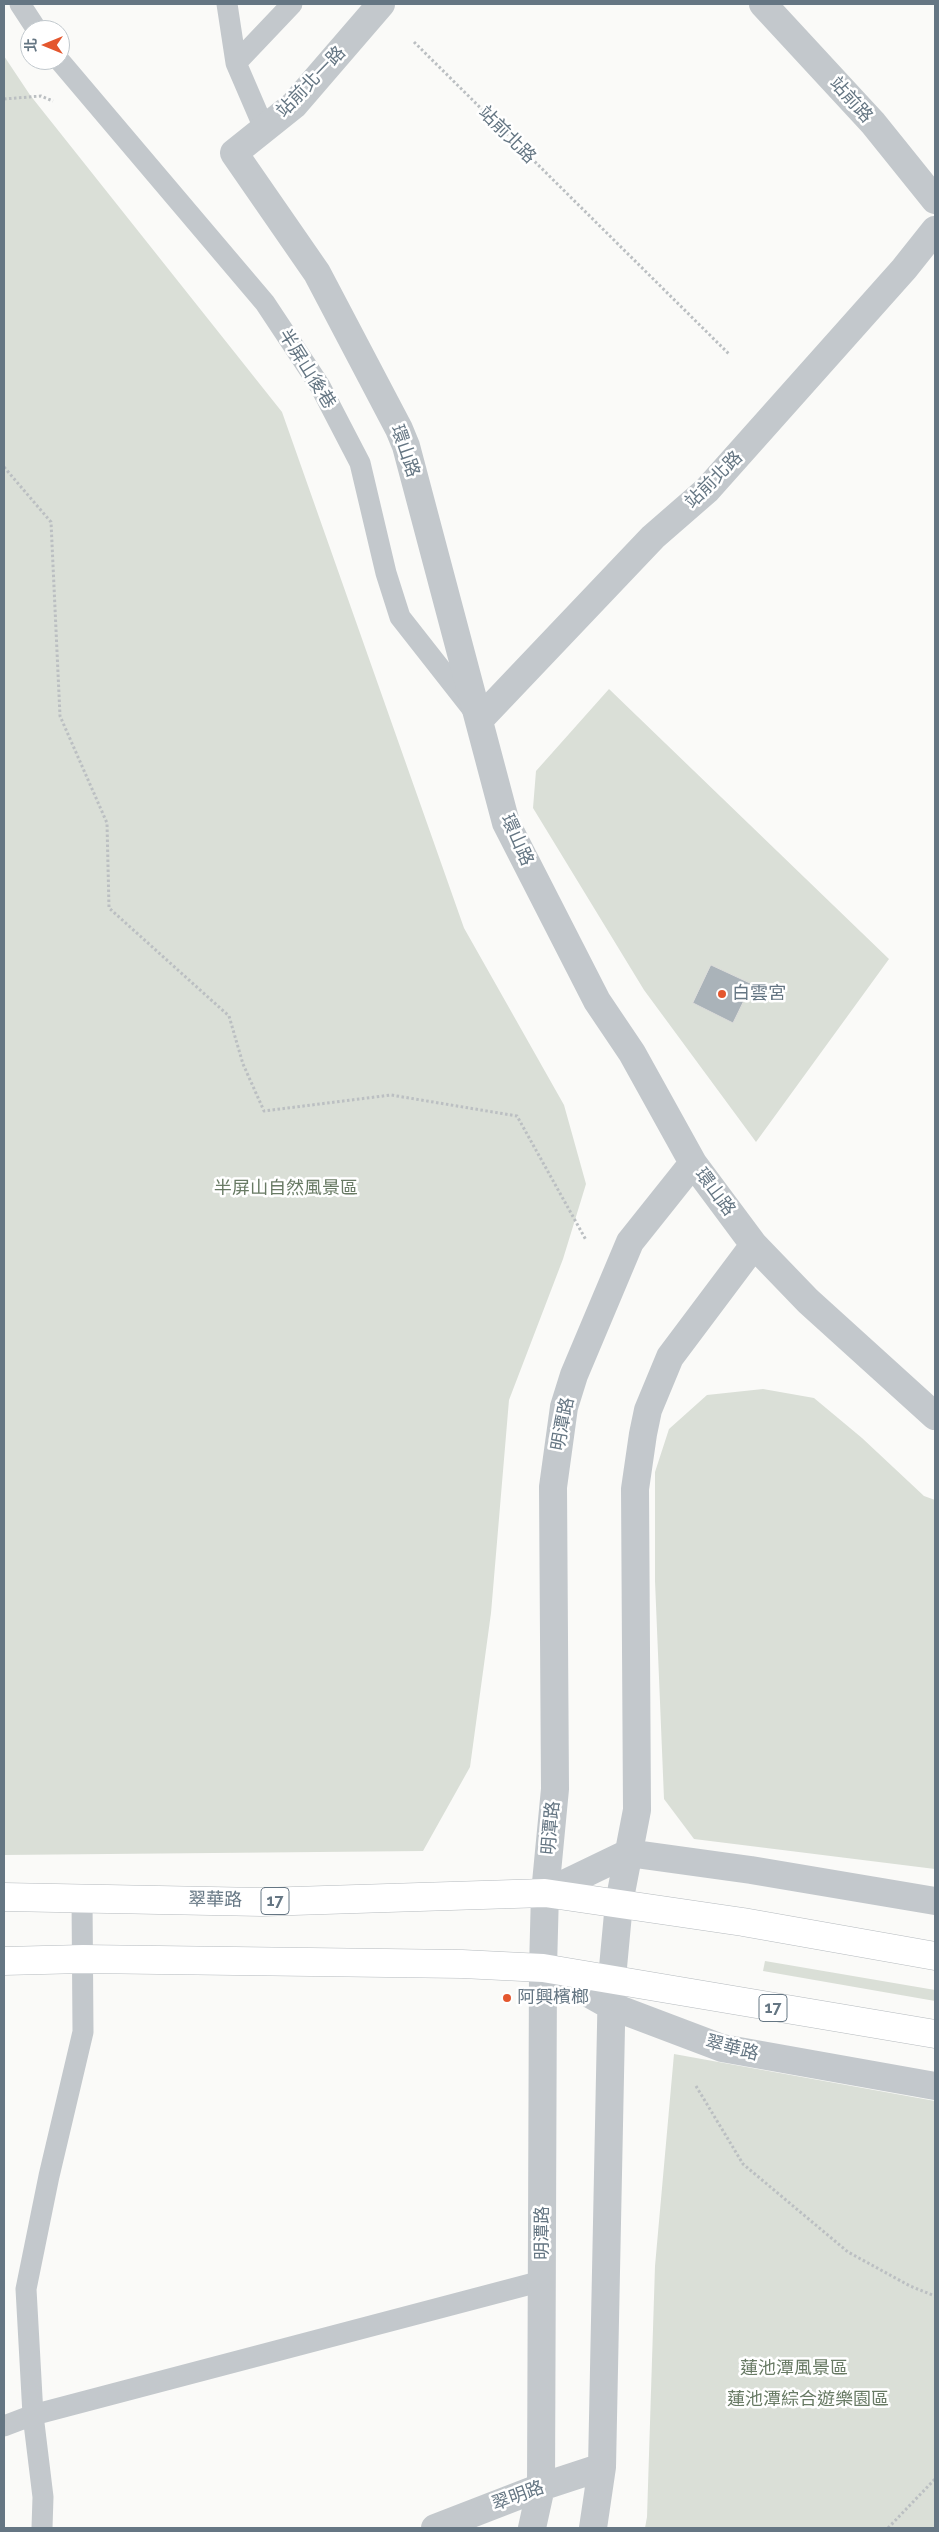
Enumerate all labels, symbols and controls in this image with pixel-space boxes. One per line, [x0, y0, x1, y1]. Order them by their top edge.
north arrow [20, 20, 70, 70]
text: 北 [23, 38, 39, 52]
street label: 站前北一路 [272, 42, 350, 122]
street label: 站前路 [825, 73, 877, 127]
street label: 站前北路 [474, 102, 540, 168]
street label: 半屏山後巷 [274, 325, 340, 413]
street label: 環山路 [386, 422, 424, 480]
street label: 站前北路 [681, 447, 747, 513]
street label: 環山路 [496, 811, 538, 869]
place label: 白雲宮 [732, 983, 786, 1005]
marker: 白雲宮 [716, 988, 728, 1000]
street label: 環山路 [690, 1164, 740, 1220]
park label: 半屏山自然風景區 [214, 1178, 358, 1200]
street label: 明潭路 [547, 1395, 579, 1453]
street label: 明潭路 [538, 1800, 564, 1856]
road number: 17 [261, 1888, 289, 1914]
street label: 翠華路 [188, 1889, 242, 1911]
place label: 阿興檳榔 [517, 1987, 589, 2009]
marker: 阿興檳榔 [501, 1992, 513, 2004]
road number: 17 [759, 1995, 787, 2022]
street label: 翠華路 [703, 2031, 761, 2065]
street label: 明潭路 [532, 2206, 554, 2260]
park label: 蓮池潭風景區 [740, 2358, 848, 2380]
park label: 蓮池潭綜合遊樂園區 [727, 2389, 889, 2411]
street label: 翠明路 [489, 2477, 547, 2515]

